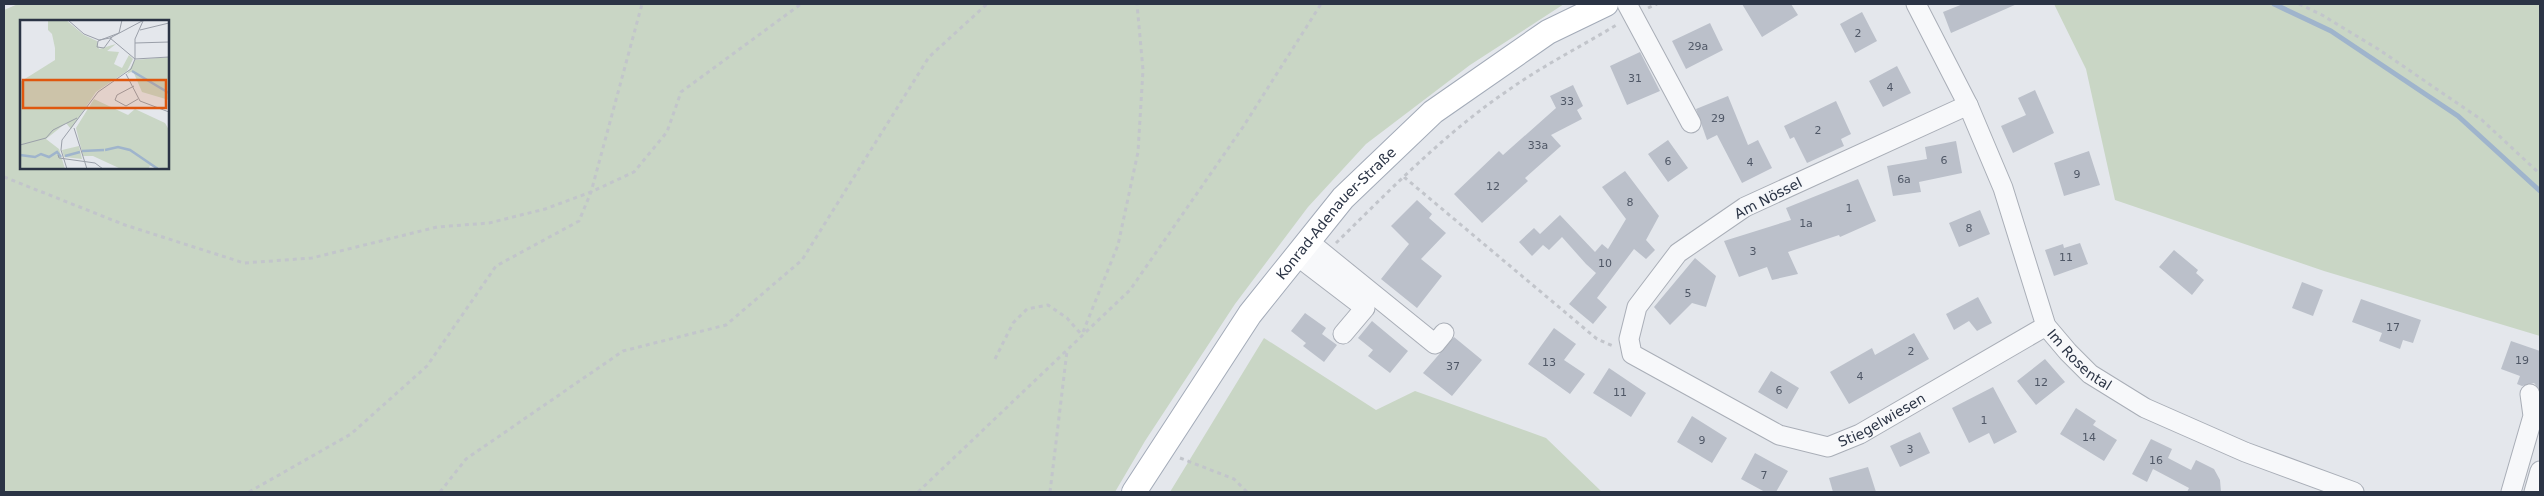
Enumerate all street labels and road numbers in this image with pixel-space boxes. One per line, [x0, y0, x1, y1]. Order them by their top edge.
street label: Konrad-Adenauer-Straße [1273, 144, 1399, 283]
street label: Am Nössel [1731, 174, 1805, 222]
street label: Im Rosental [2044, 326, 2115, 393]
street label: Stiegelwiesen [1836, 390, 1928, 450]

